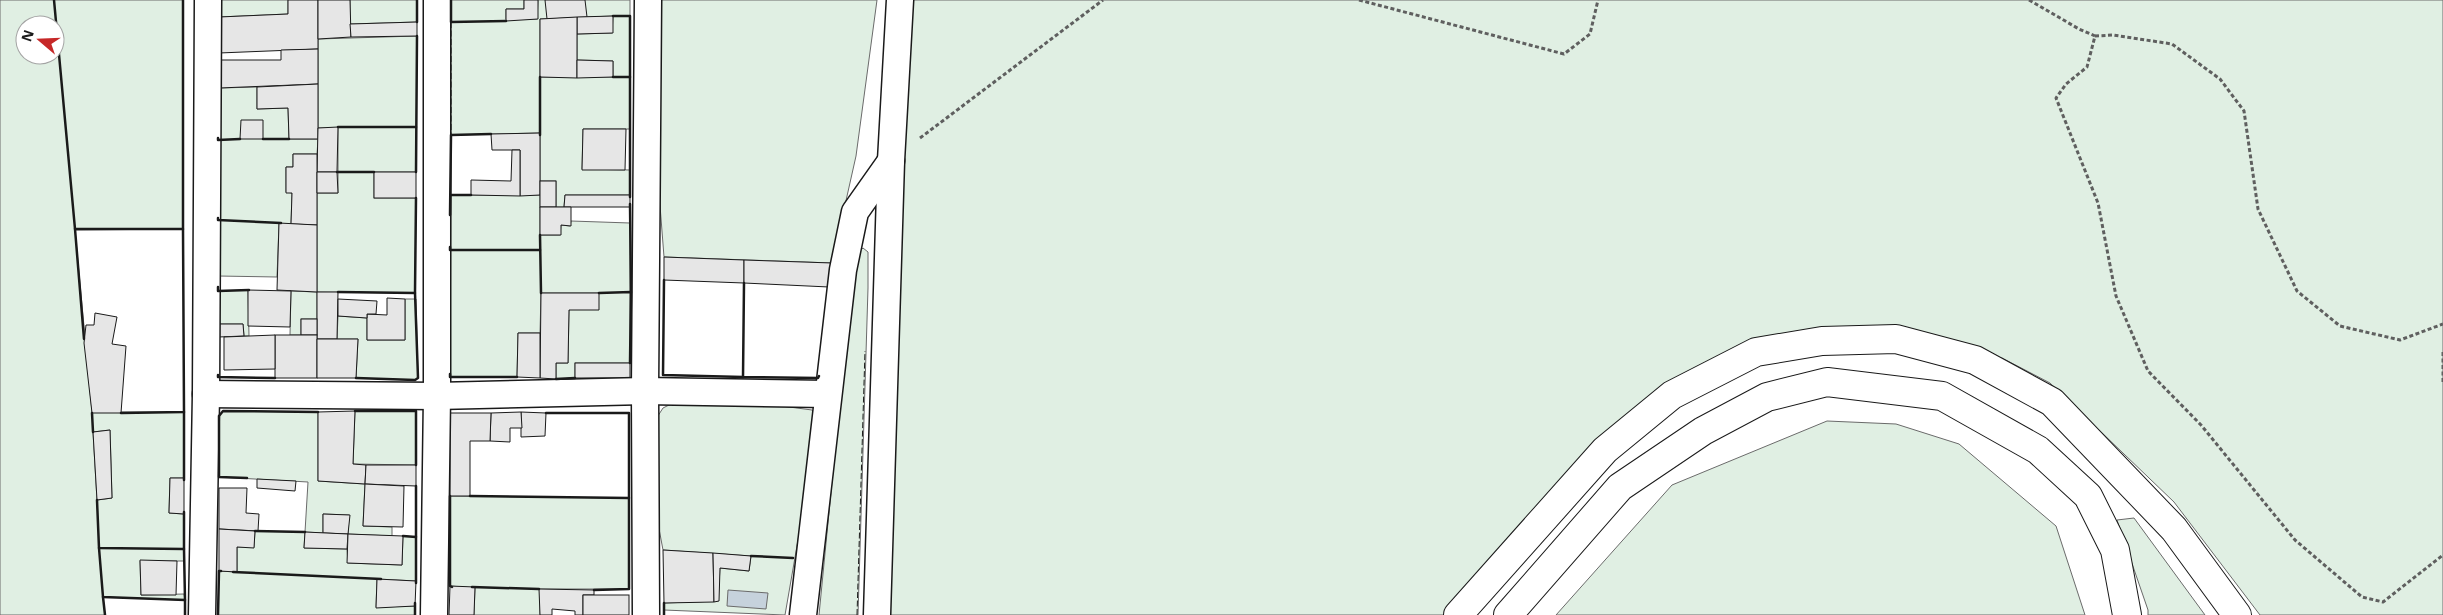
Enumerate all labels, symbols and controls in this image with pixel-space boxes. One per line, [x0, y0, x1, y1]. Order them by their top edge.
north arrow [15, 15, 65, 65]
text: N [16, 27, 38, 44]

